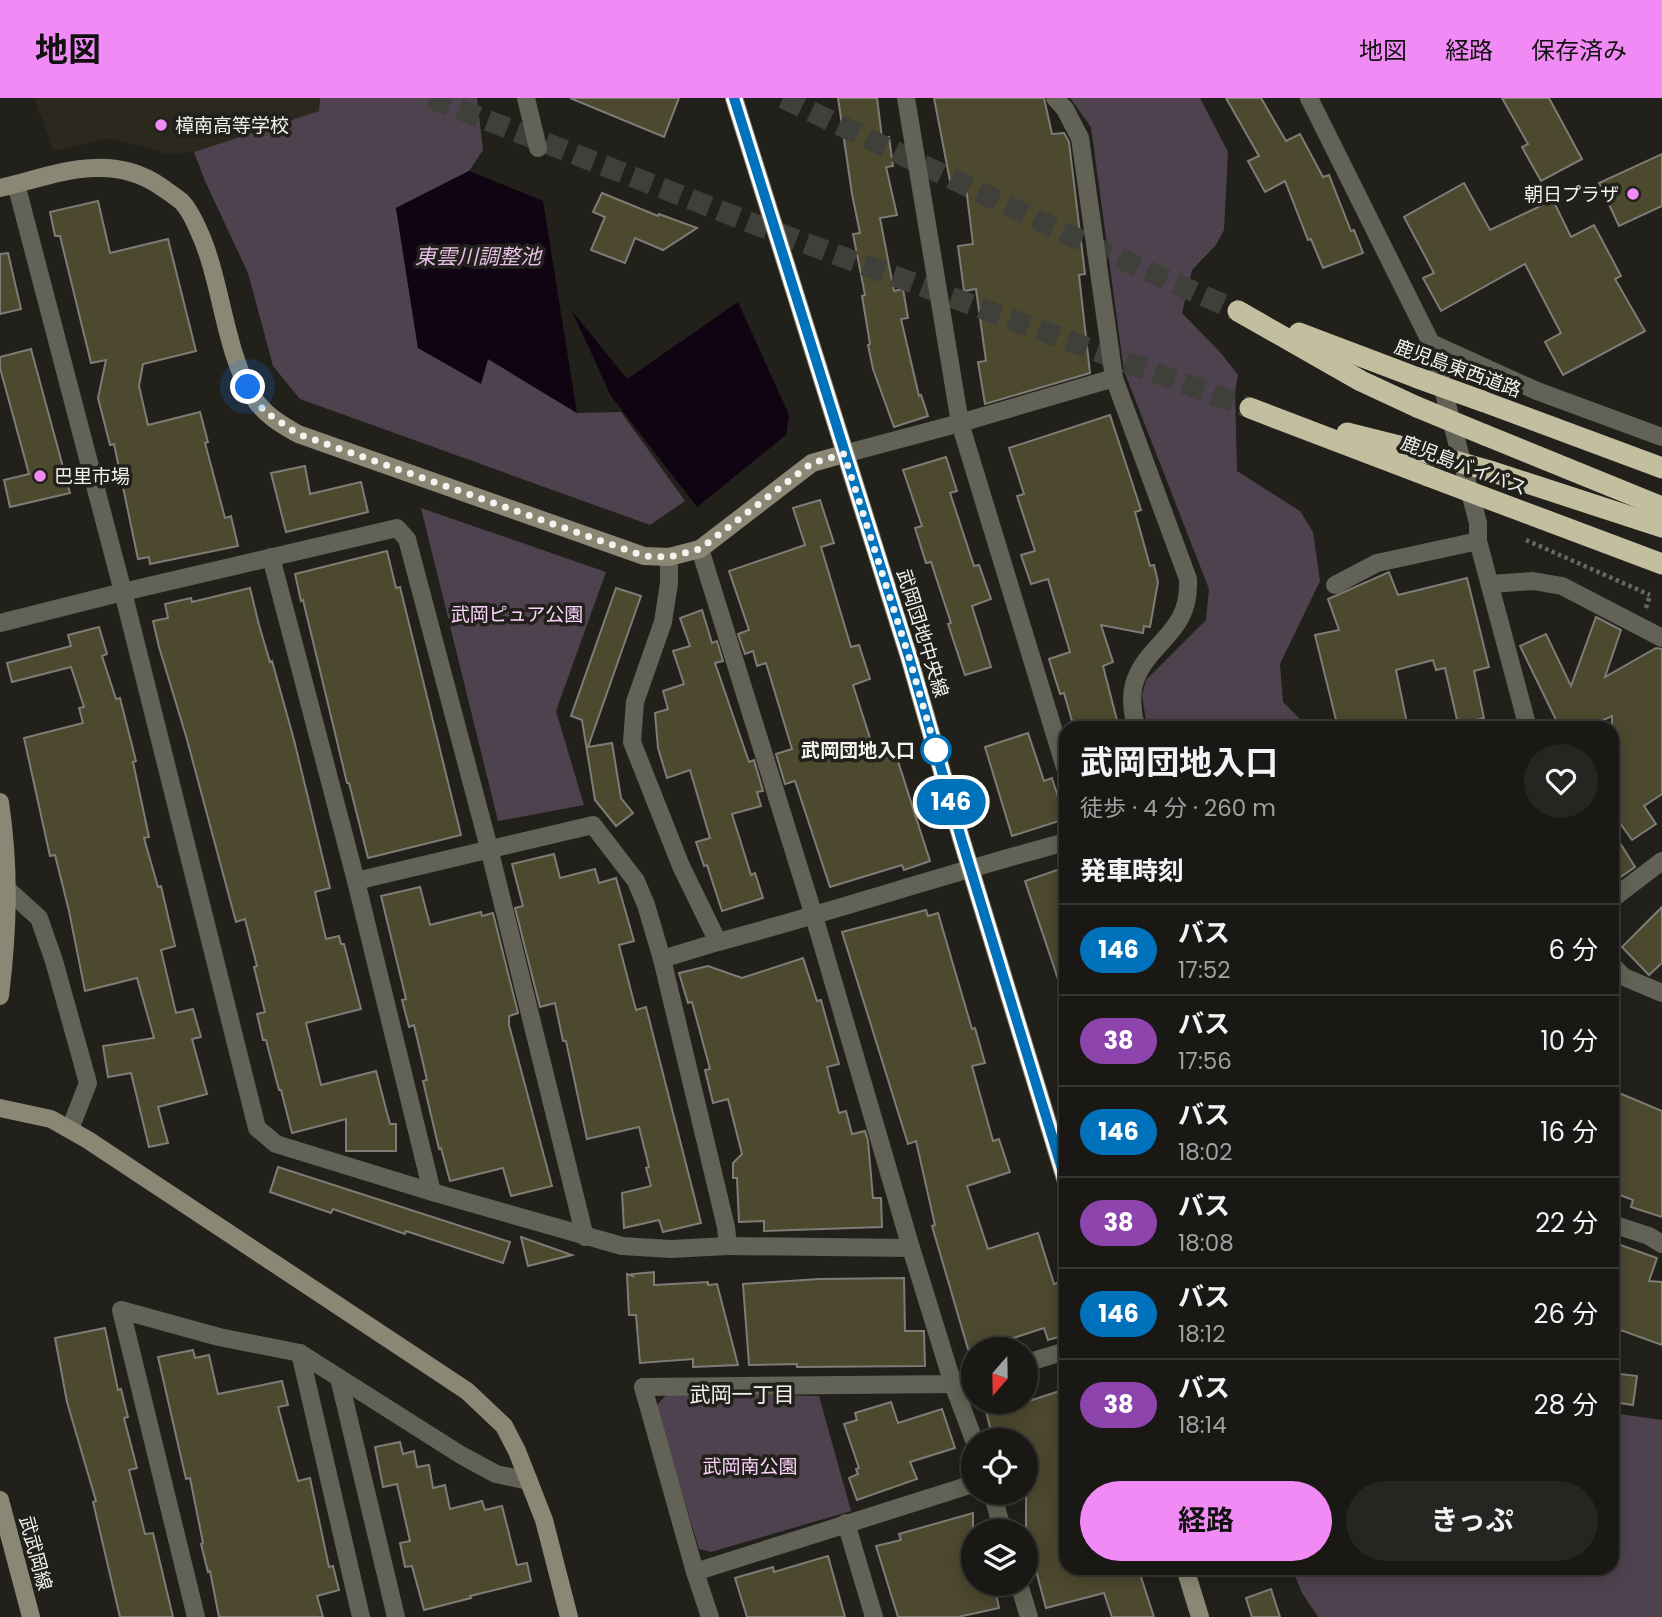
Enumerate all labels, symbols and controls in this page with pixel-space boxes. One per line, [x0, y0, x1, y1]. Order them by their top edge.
text: 地図 [35, 26, 101, 73]
text: 地図 [1359, 34, 1407, 67]
text: 経路 [1445, 34, 1493, 67]
text: 保存済み [1531, 34, 1627, 67]
place label: 樟南高等学校 [175, 112, 289, 139]
marker: 樟南高等学校 [153, 117, 169, 133]
place label: 朝日プラザ [1524, 181, 1619, 208]
marker: 朝日プラザ [1625, 186, 1641, 202]
water label: 東雲川調整池 [415, 242, 543, 271]
street label: 鹿児島東西道路 [1391, 333, 1525, 404]
your location [230, 369, 265, 404]
street label: 鹿児島バイパス [1397, 429, 1531, 502]
place label: 巴里市場 [54, 463, 130, 490]
marker: 巴里市場 [32, 468, 48, 484]
street label: 武岡団地中央線 [890, 566, 955, 701]
park label: 武岡ピュア公園 [451, 601, 583, 628]
marker: 武岡団地入口 [921, 735, 951, 765]
place label: 武岡団地入口 [801, 737, 915, 764]
text: 武岡団地入口 [1080, 739, 1278, 786]
button: heart [1524, 744, 1598, 818]
line badge: 146 [911, 779, 991, 825]
text: 146 [931, 785, 971, 818]
text: 徒歩 · 4 分 · 260 m [1080, 792, 1276, 824]
text: 発車時刻 [1080, 853, 1184, 889]
text: バス [1178, 915, 1230, 951]
text: 6 分 [1549, 932, 1598, 968]
text: 146 [1098, 933, 1139, 966]
text: 17:52 [1178, 954, 1231, 986]
text: バス [1178, 1006, 1230, 1042]
text: 10 分 [1540, 1023, 1598, 1059]
text: 38 [1103, 1024, 1134, 1057]
text: 17:56 [1178, 1045, 1232, 1077]
text: バス [1178, 1097, 1230, 1133]
text: 16 分 [1540, 1114, 1598, 1150]
text: 146 [1098, 1115, 1139, 1148]
text: 18:02 [1178, 1136, 1232, 1168]
text: バス [1178, 1188, 1230, 1224]
text: 22 分 [1535, 1205, 1598, 1241]
text: 38 [1103, 1206, 1134, 1239]
text: 18:08 [1178, 1227, 1234, 1259]
text: バス [1178, 1279, 1230, 1315]
text: 26 分 [1534, 1296, 1598, 1332]
text: 146 [1098, 1297, 1139, 1330]
text: 18:12 [1178, 1318, 1225, 1350]
north arrow [961, 1337, 1038, 1414]
map controls [961, 1337, 1038, 1596]
text: バス [1178, 1370, 1230, 1406]
district label: 武岡一丁目 [690, 1380, 795, 1409]
text: 28 分 [1534, 1387, 1598, 1423]
text: 38 [1103, 1388, 1134, 1421]
text: 18:14 [1178, 1409, 1227, 1441]
button: locate [961, 1428, 1038, 1505]
park label: 武岡南公園 [702, 1453, 798, 1480]
button: 経路 [1080, 1481, 1332, 1561]
button: きっぷ [1346, 1481, 1598, 1561]
street label: 武武岡線 [13, 1513, 58, 1593]
button: layers [961, 1519, 1038, 1596]

